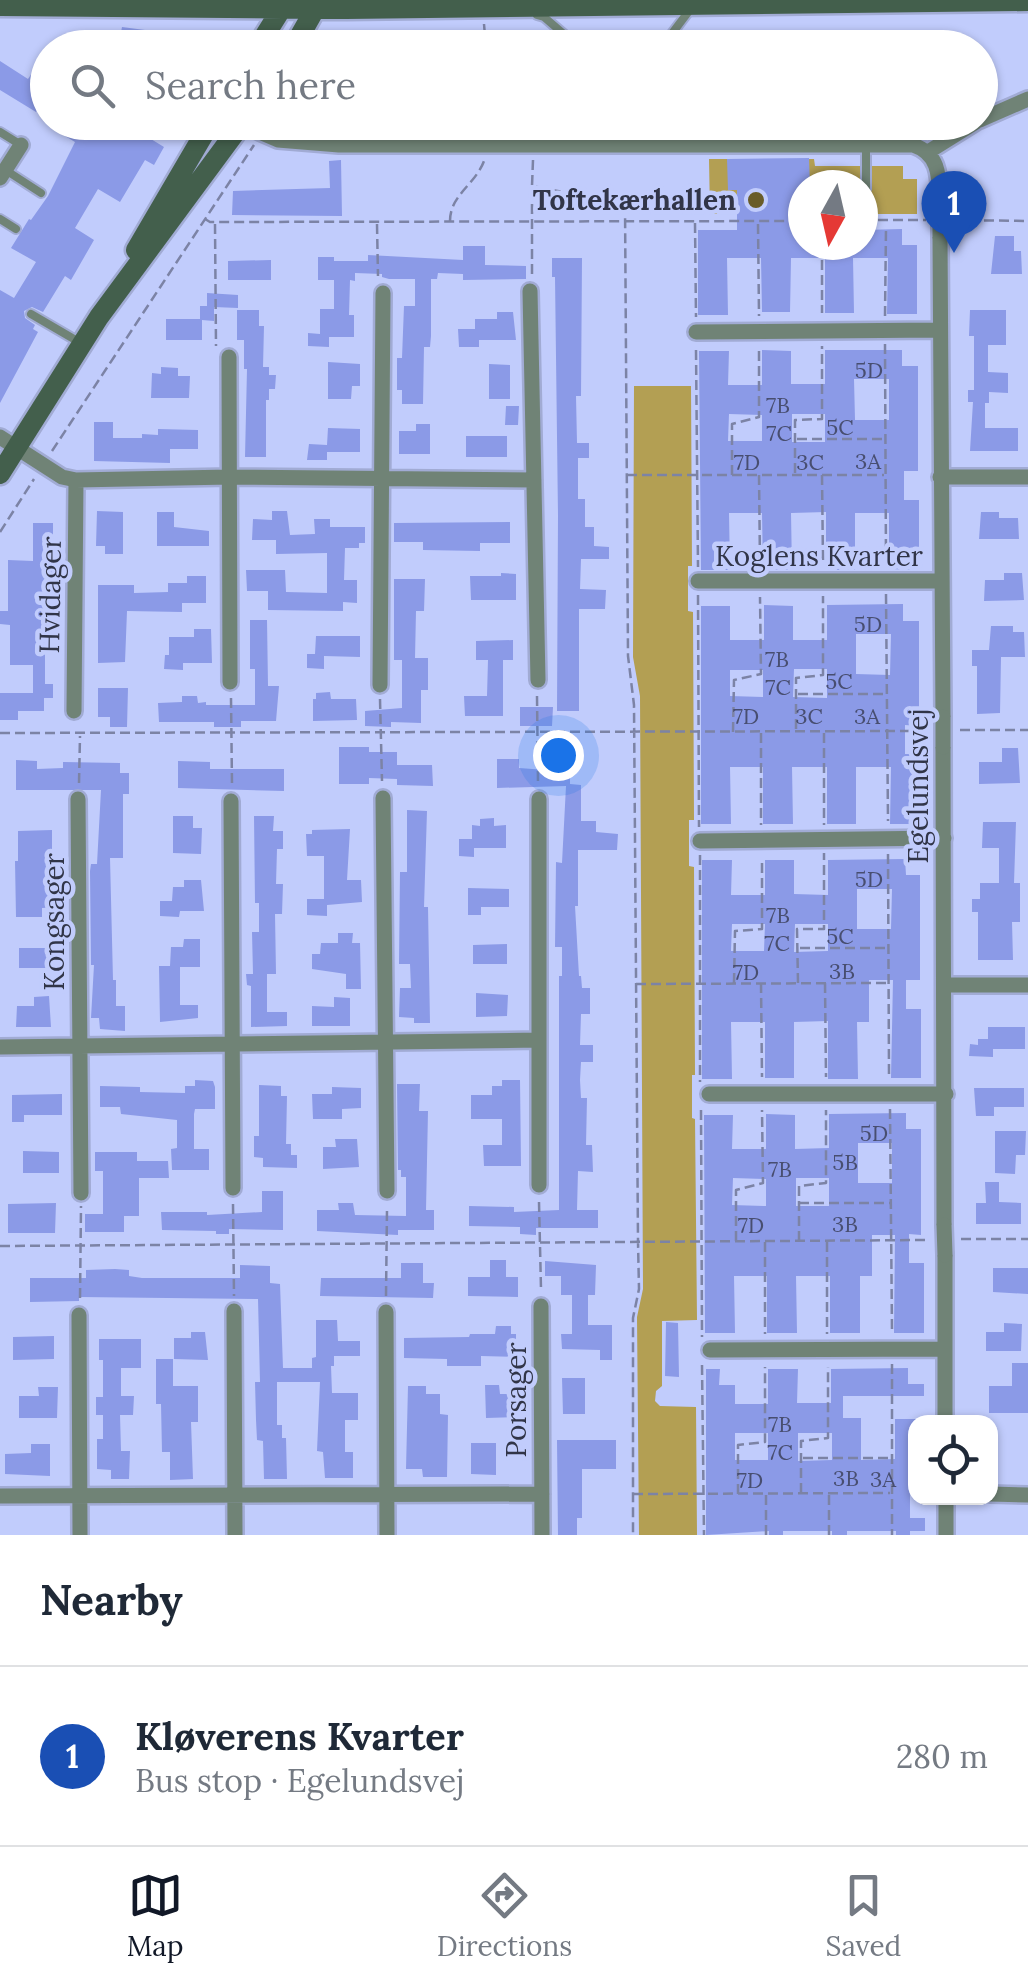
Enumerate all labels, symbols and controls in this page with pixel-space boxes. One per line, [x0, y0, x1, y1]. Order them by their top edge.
search box [30, 30, 998, 140]
icon: search [65, 58, 120, 113]
text: Search here [145, 61, 356, 109]
north arrow [788, 170, 878, 260]
pin: 1 [922, 170, 986, 253]
place label: Toftekærhallen [533, 182, 736, 218]
marker: Toftekærhallen [745, 189, 767, 211]
house number: 5D [855, 356, 883, 384]
house number: 7B [766, 391, 790, 419]
house number: 5C [826, 413, 854, 441]
house number: 7C [766, 419, 792, 447]
house number: 3A [855, 447, 882, 475]
house number: 7D [734, 448, 760, 476]
house number: 3C [796, 448, 824, 476]
street label: Hvidager [31, 536, 69, 654]
street label: Koglens Kvarter [715, 538, 923, 574]
house number: 5D [854, 610, 882, 638]
house number: 7B [765, 645, 789, 673]
house number: 5C [825, 667, 853, 695]
house number: 7C [765, 673, 791, 701]
house number: 7D [733, 702, 759, 730]
house number: 3C [795, 702, 823, 730]
house number: 3A [854, 702, 881, 730]
street label: Egelundsvej [900, 708, 936, 864]
your location [533, 730, 584, 781]
street label: Kongsager [36, 853, 72, 991]
house number: 5D [855, 865, 883, 893]
house number: 7B [766, 901, 790, 929]
house number: 5C [826, 922, 854, 950]
house number: 7C [764, 929, 790, 957]
house number: 3B [829, 957, 855, 985]
house number: 7D [733, 958, 759, 986]
house number: 5D [860, 1119, 888, 1147]
house number: 5B [832, 1148, 858, 1176]
house number: 7B [768, 1155, 792, 1183]
house number: 3B [832, 1210, 858, 1238]
house number: 7D [738, 1211, 764, 1239]
street label: Porsager [498, 1342, 534, 1458]
house number: 7B [768, 1410, 792, 1438]
map controls [908, 1415, 998, 1505]
button: locate [908, 1415, 998, 1505]
house number: 7C [767, 1438, 793, 1466]
house number: 3B [833, 1464, 859, 1492]
house number: 3A [870, 1465, 897, 1493]
house number: 7D [737, 1466, 763, 1494]
text: Nearby [40, 1573, 183, 1627]
text: Kløverens Kvarter [135, 1712, 464, 1760]
text: 1 [66, 1736, 79, 1777]
text: 280 m [896, 1736, 988, 1777]
text: Bus stop · Egelundsvej [135, 1760, 464, 1801]
tab: Map [127, 1868, 184, 1964]
tab: Directions [437, 1868, 572, 1964]
tab: Saved [826, 1868, 901, 1964]

